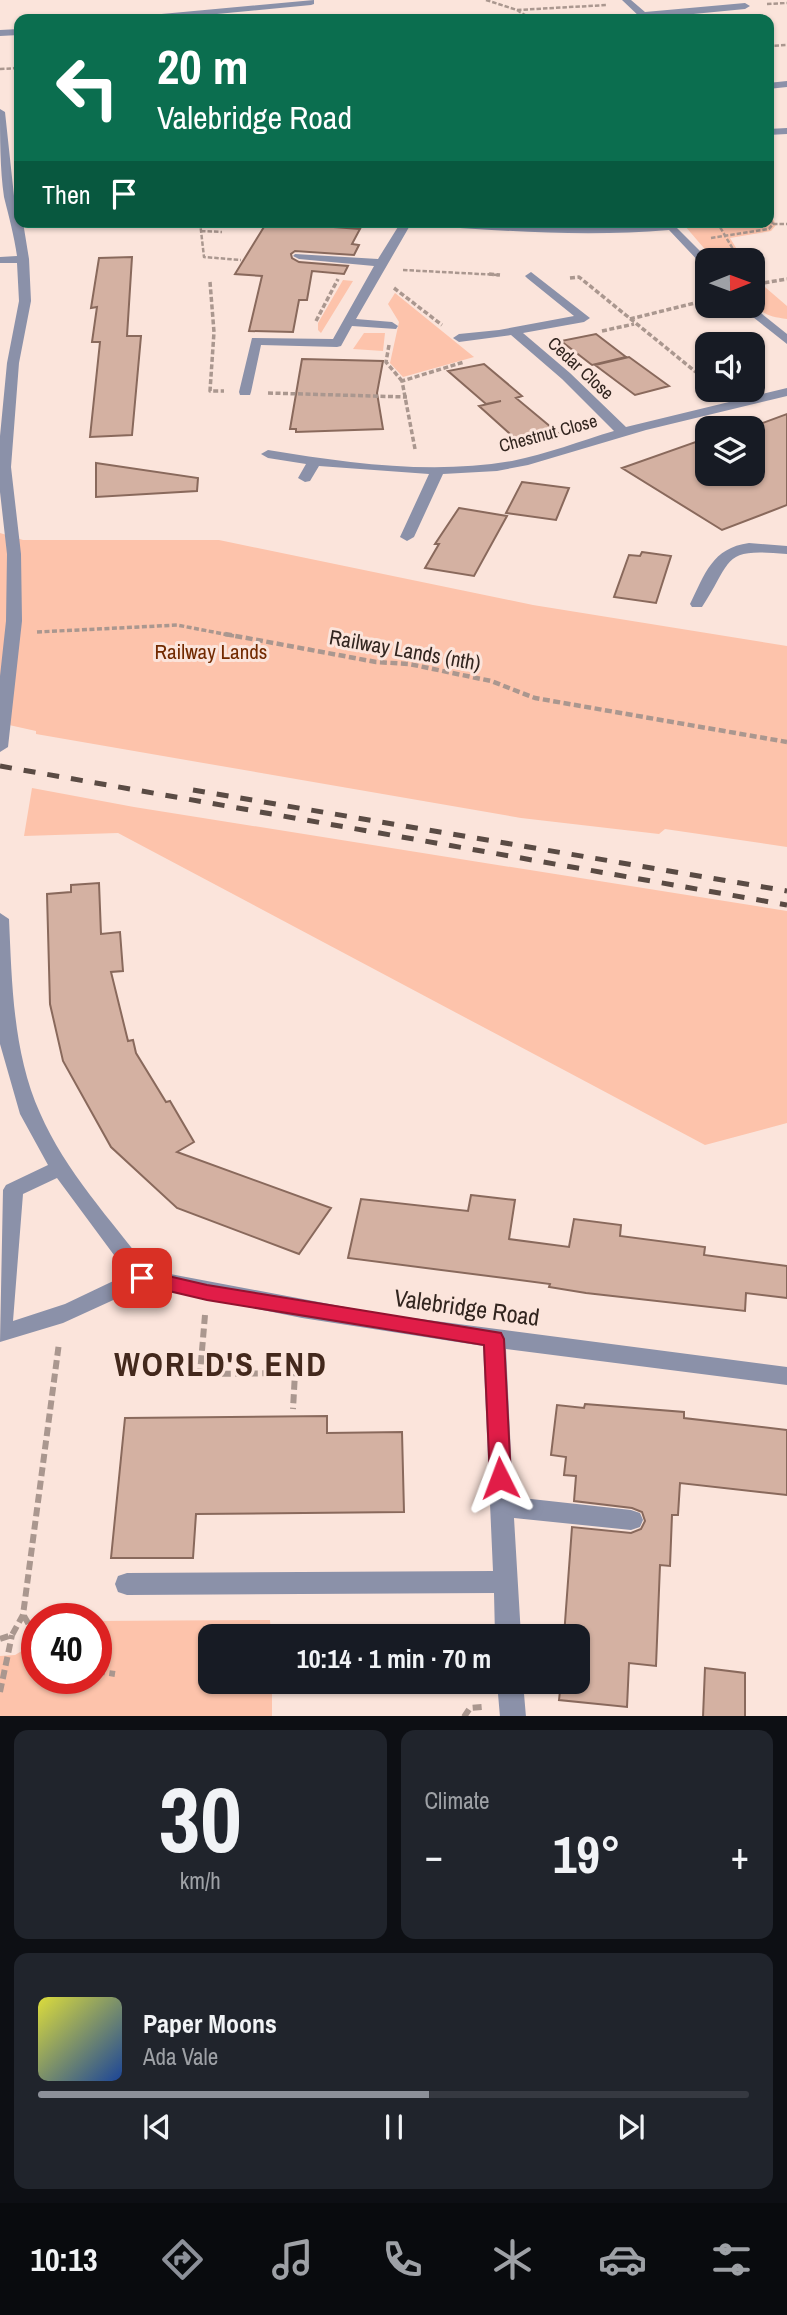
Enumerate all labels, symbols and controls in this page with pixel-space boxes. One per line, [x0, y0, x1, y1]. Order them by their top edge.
text: 20 m [157, 33, 249, 99]
icon: left [42, 42, 133, 133]
text: Valebridge Road [157, 96, 352, 139]
icon: arrive [105, 175, 143, 213]
text: Then [42, 177, 91, 212]
north arrow [695, 248, 765, 318]
map controls [695, 248, 765, 486]
street label: Cedar Close [542, 331, 620, 405]
button: sound [695, 332, 765, 402]
street label: Chestnut Close [496, 408, 600, 458]
button: layers [695, 416, 765, 486]
street label: Railway Lands (nth) [327, 622, 483, 678]
park label: Railway Lands [155, 637, 267, 666]
pin [112, 1248, 172, 1308]
icon: arrive [123, 1259, 161, 1297]
street label: Valebridge Road [392, 1281, 542, 1333]
district label: WORLD'S END [114, 1342, 328, 1386]
position arrow [463, 1441, 537, 1515]
speed limit sign: 40 [21, 1603, 112, 1694]
text: 10:14 · 1 min · 70 m [297, 1641, 491, 1676]
text: 30 [159, 1758, 242, 1880]
text: Climate [425, 1785, 489, 1816]
text: 19° [553, 1819, 621, 1889]
text: − [425, 1830, 443, 1881]
text: + [731, 1830, 749, 1881]
text: km/h [180, 1865, 221, 1896]
text: Paper Moons [143, 2006, 277, 2041]
text: Ada Vale [143, 2041, 218, 2072]
icon: previous [138, 2108, 176, 2146]
icon: pause [375, 2108, 413, 2146]
icon: next [612, 2108, 650, 2146]
icon: directions [158, 2235, 207, 2284]
icon: music [268, 2235, 317, 2284]
icon: phone [378, 2235, 427, 2284]
icon: climate [488, 2235, 537, 2284]
icon: car [598, 2235, 647, 2284]
icon: filters [707, 2235, 756, 2284]
text: 10:13 [30, 2238, 98, 2281]

